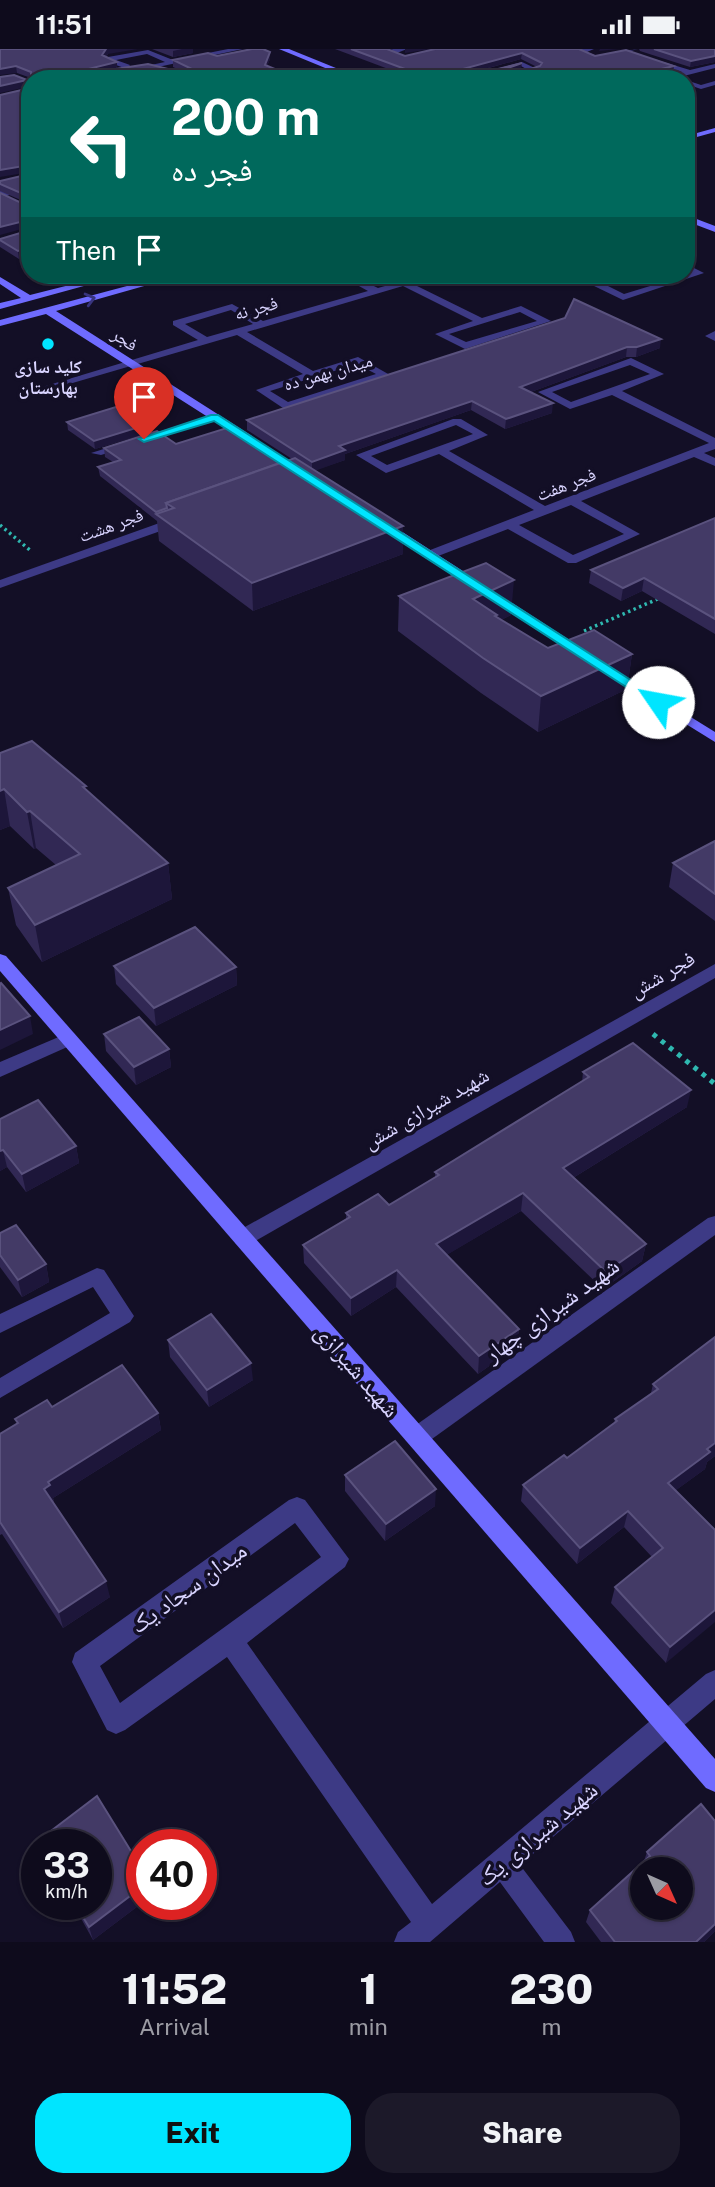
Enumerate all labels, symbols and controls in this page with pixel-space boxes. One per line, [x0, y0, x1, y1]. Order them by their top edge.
text: 11:51 [35, 9, 93, 40]
text: 200 m [171, 88, 320, 146]
icon: left [56, 98, 147, 189]
text: فجر ده [171, 151, 253, 188]
icon: arrive [130, 231, 168, 269]
text: Then [56, 235, 116, 266]
one-way arrow [83, 292, 95, 307]
street label: فجر نه [232, 292, 280, 324]
street label: فجر [107, 322, 142, 355]
marker: کلید سازی بهارستان [40, 336, 56, 352]
street label: میدان بهمن ده [281, 349, 375, 396]
place label: کلید سازی بهارستان [14, 356, 82, 399]
pin [114, 367, 174, 439]
icon: arrive [125, 378, 163, 416]
street label: فجر هفت [533, 463, 599, 505]
street label: فجر هشت [76, 504, 146, 546]
position arrow [621, 665, 695, 739]
street label: فجر شش [625, 945, 700, 1004]
street label: شهید شیرازی شش [359, 1062, 494, 1155]
street label: شهید شیرازی چهار [477, 1251, 625, 1369]
street label: شهید شیرازی [309, 1318, 406, 1423]
street label: میدان سجاد یک [124, 1535, 252, 1639]
street label: شهید شیرازی یک [472, 1775, 603, 1892]
speed limit sign: 40 [126, 1829, 217, 1920]
text: 33 [43, 1845, 90, 1886]
north arrow [630, 1857, 693, 1920]
map controls [630, 1857, 693, 1920]
text: km/h [45, 1881, 88, 1902]
text: 11:52 [122, 1964, 227, 2013]
text: 1 [359, 1964, 378, 2013]
text: 230 [510, 1964, 593, 2013]
text: Arrival [139, 2013, 210, 2040]
text: min [349, 2013, 388, 2040]
text: m [541, 2013, 561, 2040]
button: Exit [35, 2093, 351, 2173]
button: Share [365, 2093, 680, 2173]

